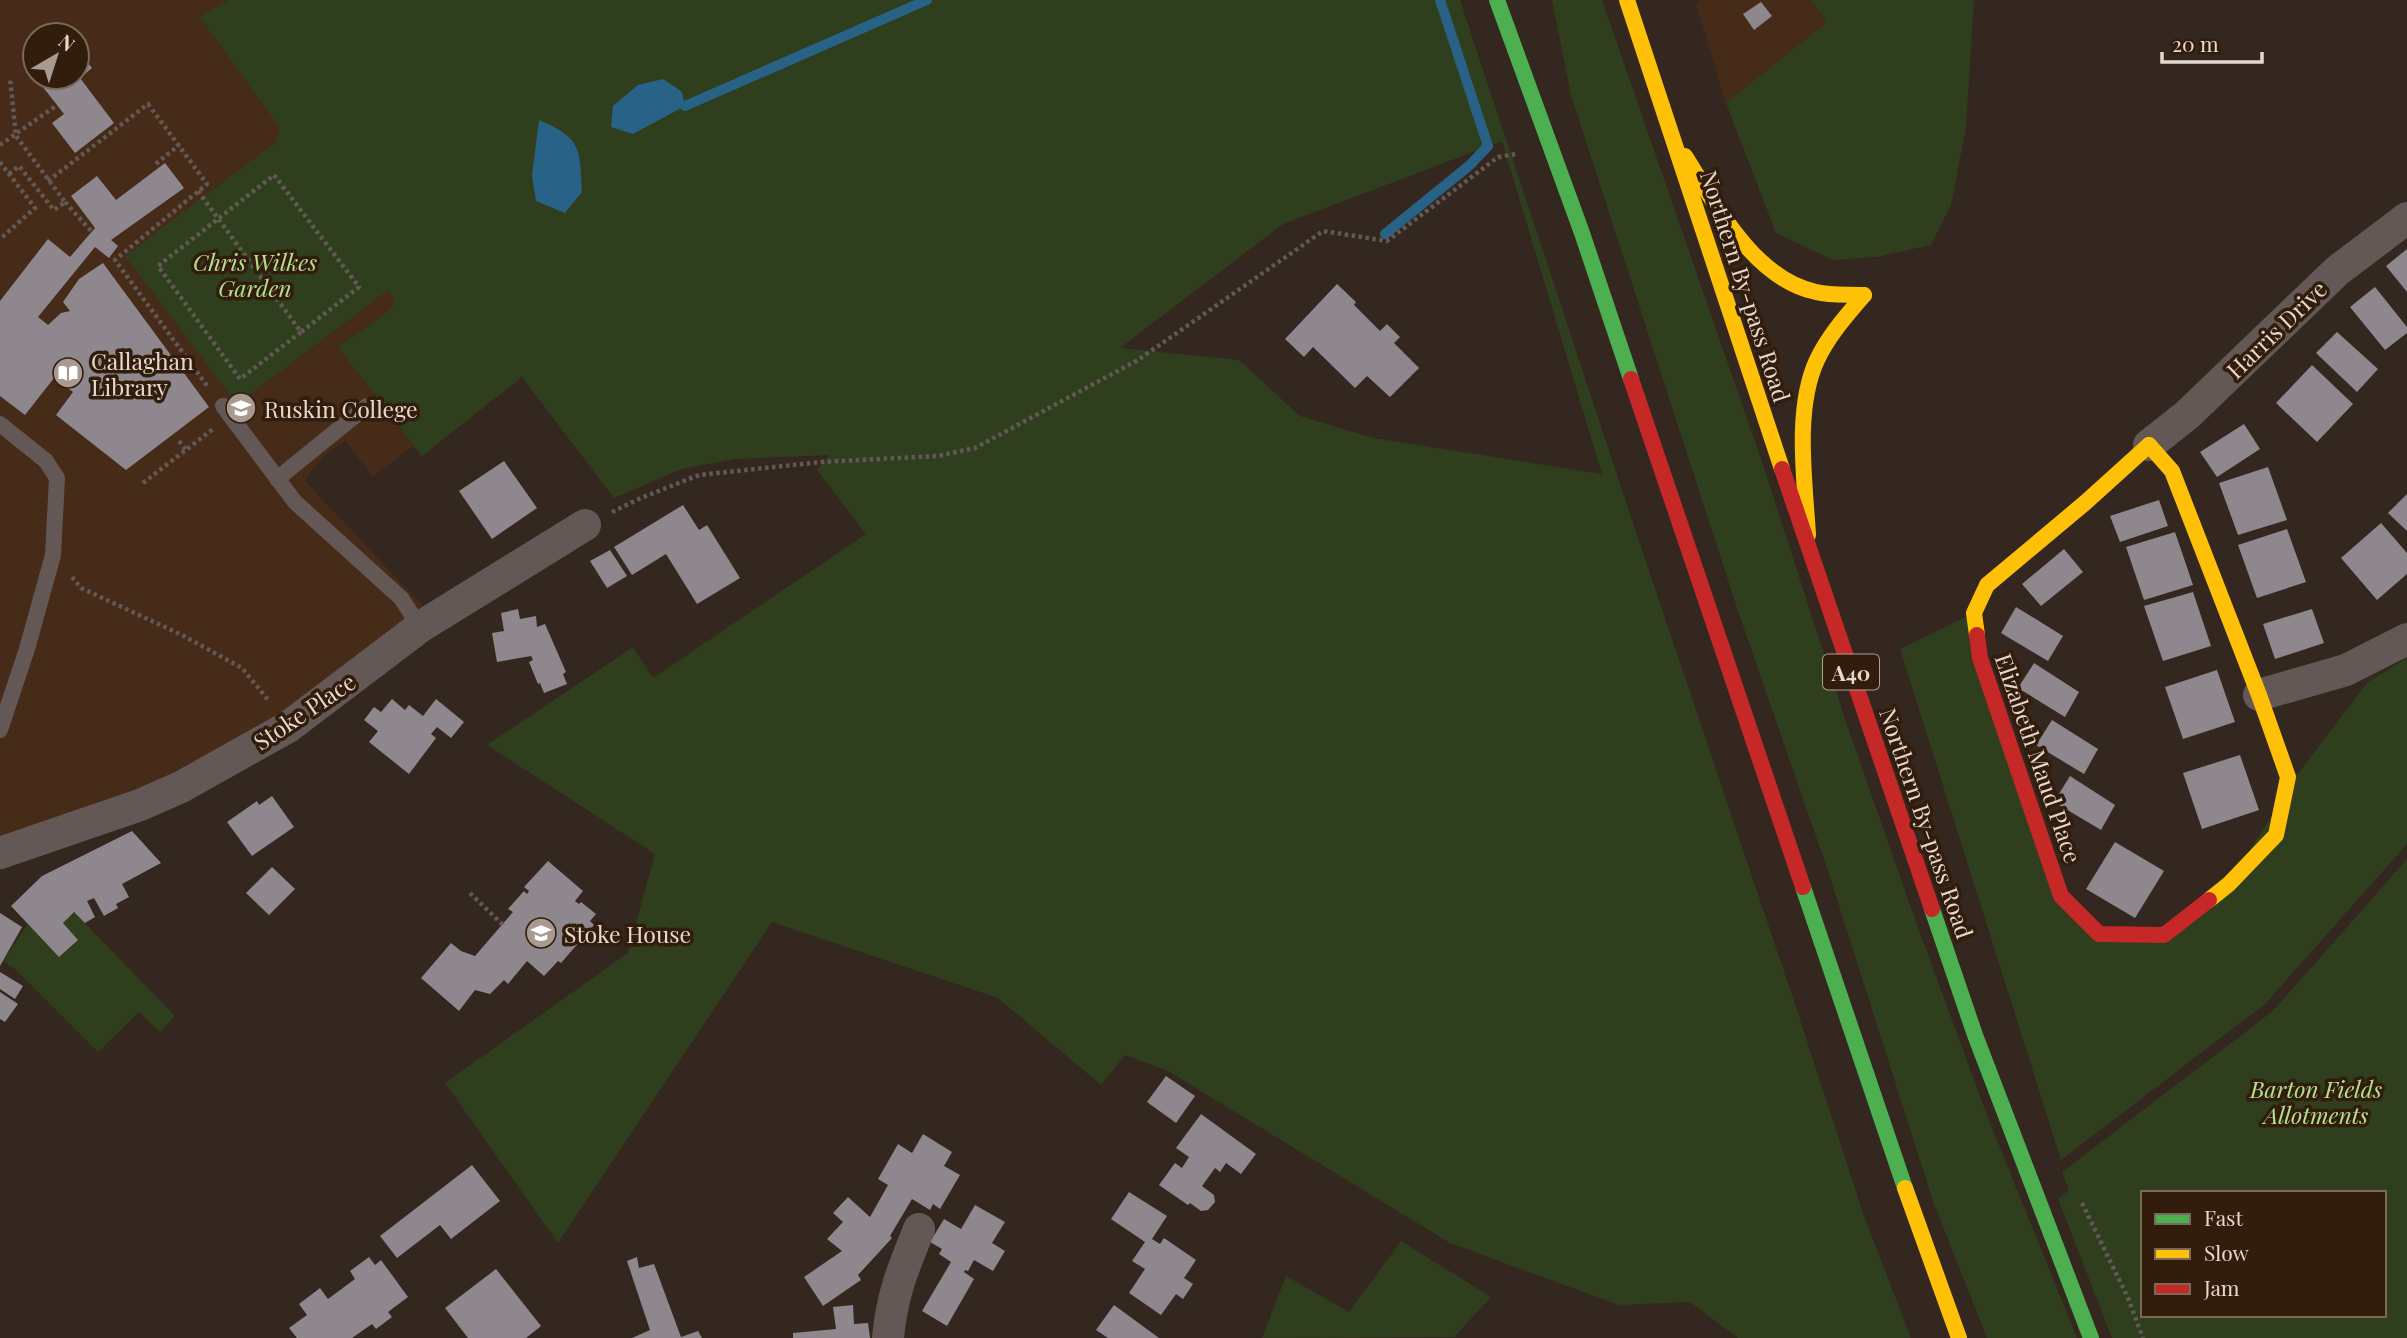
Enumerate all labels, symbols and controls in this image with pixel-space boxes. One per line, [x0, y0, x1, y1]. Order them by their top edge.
north arrow [21, 21, 91, 91]
scale bar [2162, 21, 2262, 65]
text: N [54, 28, 81, 57]
text: 20 m [2172, 29, 2219, 57]
street label: Northern By-pass Road [1694, 166, 1798, 406]
park label: Chris Wilkes Garden [193, 246, 317, 303]
street label: Harris Drive [2219, 273, 2333, 385]
place label: Callaghan Library [91, 345, 194, 402]
library icon: Callaghan Library [51, 356, 85, 390]
school or university icon: Ruskin College [224, 391, 258, 425]
place label: Ruskin College [264, 393, 418, 424]
street label: Elizabeth Maud Place [1989, 649, 2089, 867]
road number: A40 [1823, 654, 1879, 690]
street label: Stoke Place [247, 666, 361, 756]
street label: Northern By-pass Road [1873, 704, 1981, 942]
school or university icon: Stoke House [524, 916, 558, 950]
place label: Stoke House [564, 918, 691, 949]
park label: Barton Fields Allotments [2249, 1073, 2382, 1130]
legend [2141, 1191, 2386, 1317]
text: Fast [2204, 1203, 2243, 1231]
text: Slow [2204, 1238, 2249, 1266]
text: Jam [2203, 1273, 2240, 1301]

